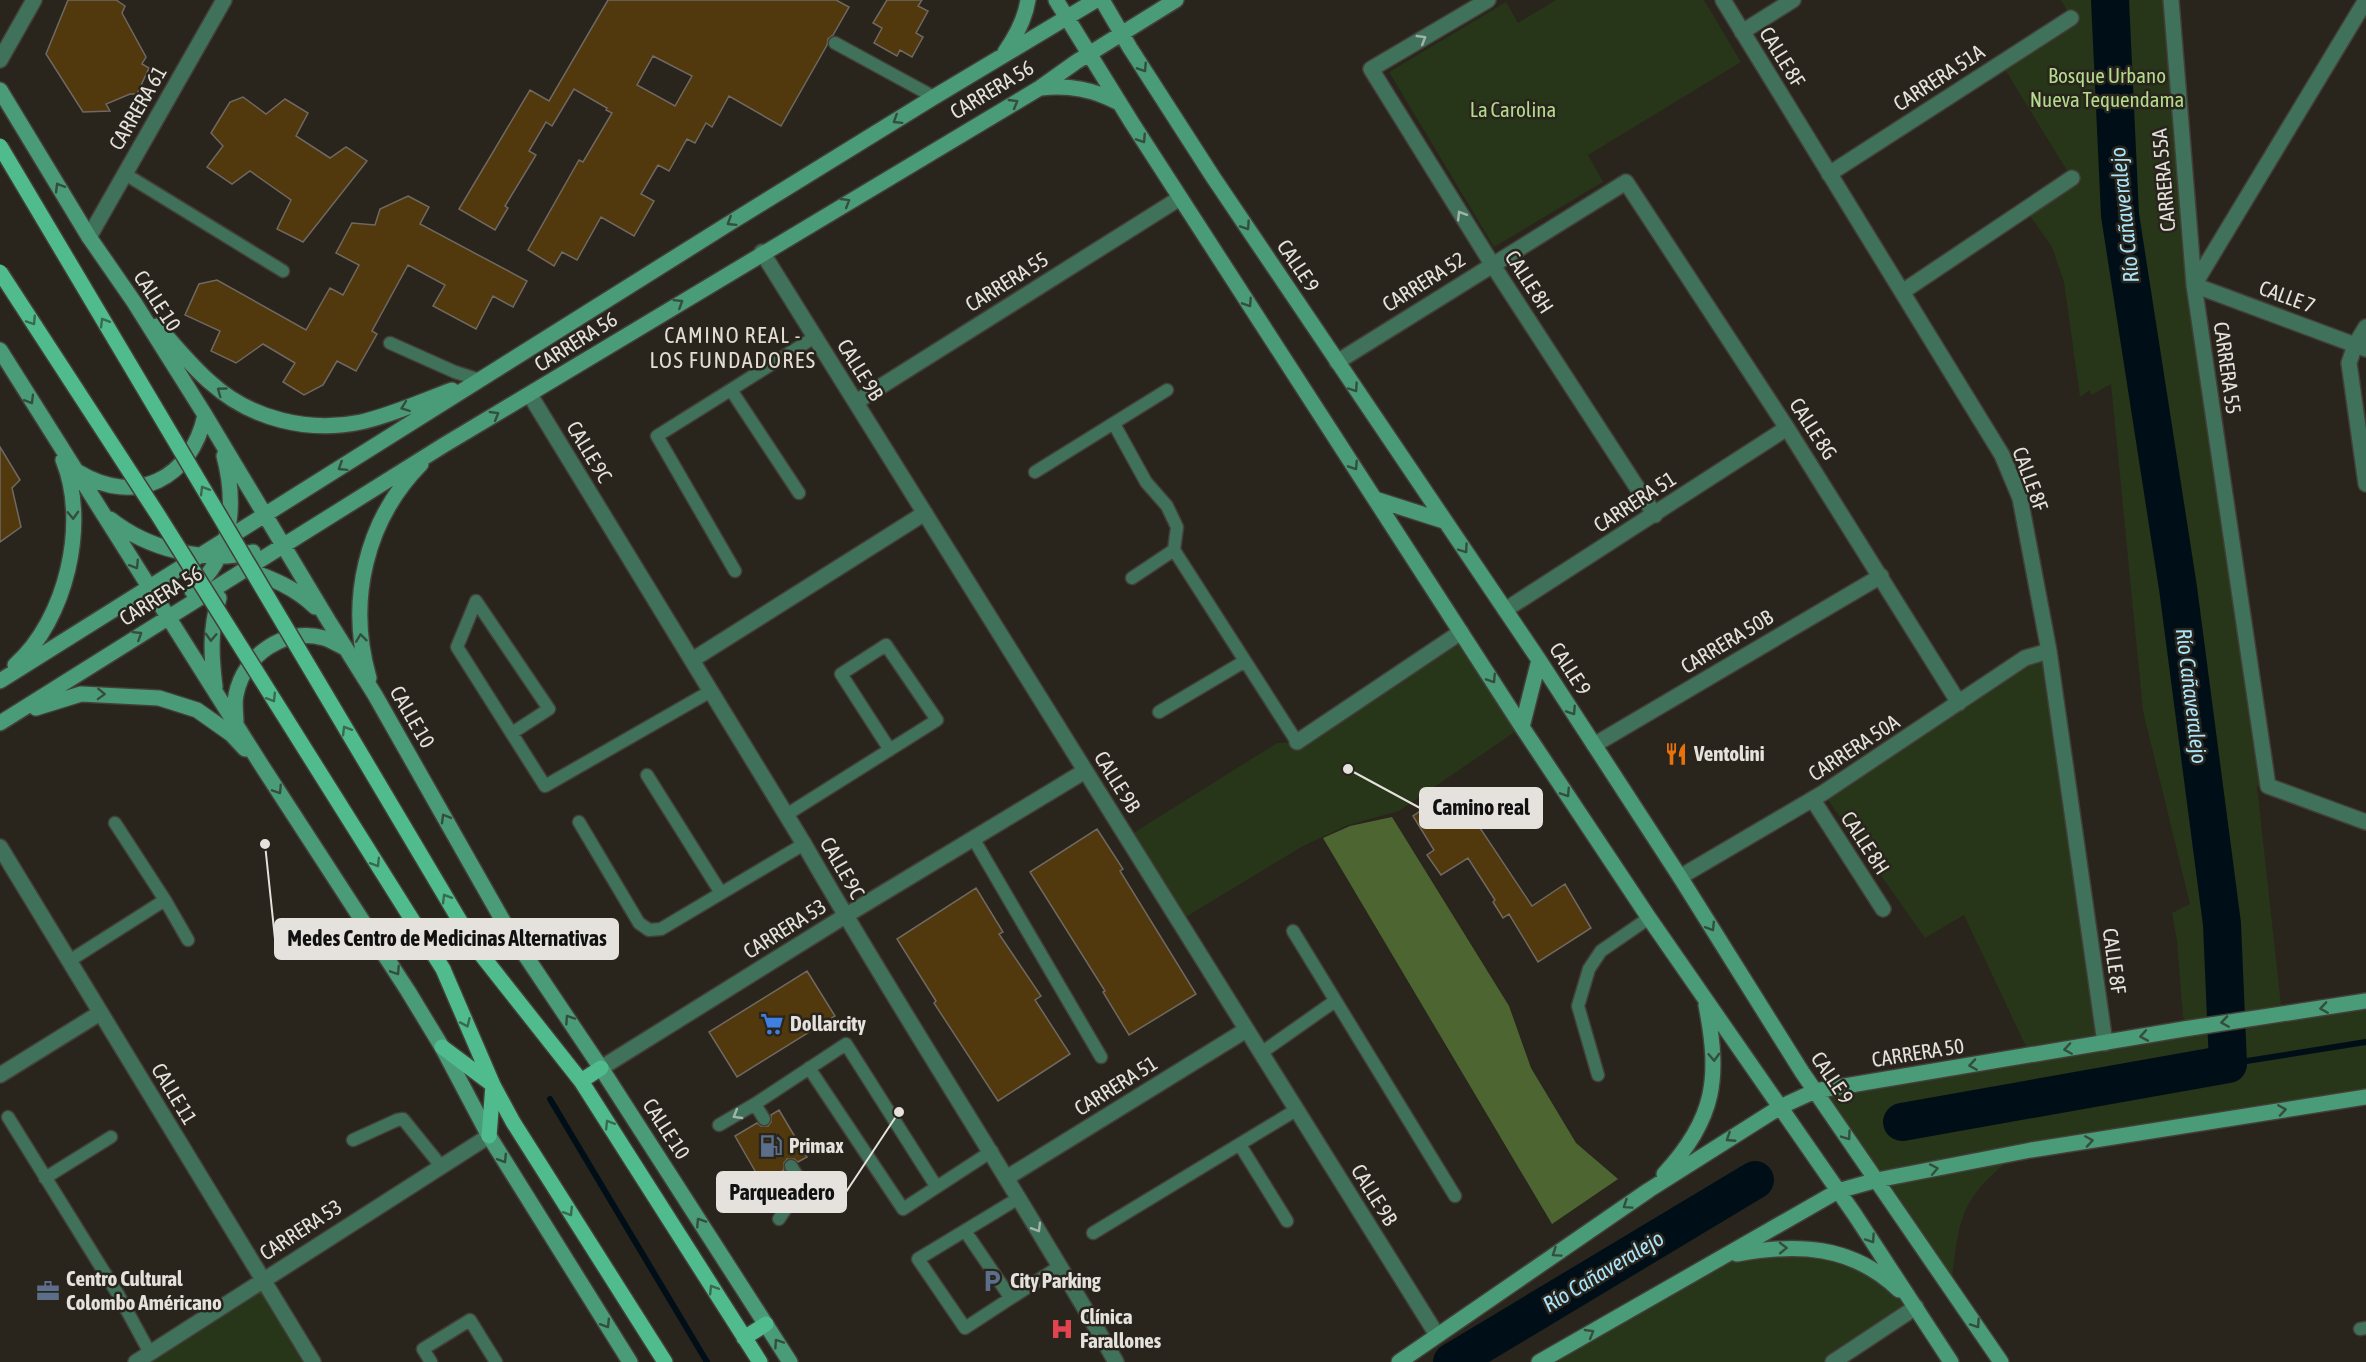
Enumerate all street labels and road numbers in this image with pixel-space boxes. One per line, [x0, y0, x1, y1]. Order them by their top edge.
street label: CALLE 8F [1755, 22, 1811, 91]
street label: CARRERA 51A [1889, 39, 1989, 115]
street label: CARRERA 56 [945, 55, 1038, 123]
street label: CARRERA 61 [103, 61, 171, 154]
street label: CARRERA 55A [2146, 127, 2179, 233]
street label: CALLE 9 [1273, 235, 1325, 296]
street label: CARRERA 55 [961, 246, 1052, 316]
street label: CARRERA 52 [1378, 246, 1469, 316]
street label: CALLE 8H [1501, 246, 1559, 317]
street label: CALLE 10 [129, 266, 186, 335]
street label: CALLE 7 [2256, 275, 2319, 317]
street label: CARRERA 56 [530, 306, 621, 376]
street label: CARRERA 55 [2210, 320, 2246, 416]
street label: CALLE 9B [833, 334, 889, 405]
street label: CALLE 8G [1785, 393, 1843, 464]
street label: CALLE 9C [562, 417, 618, 487]
street label: CALLE 8F [2008, 443, 2054, 514]
street label: CARRERA 51 [1589, 466, 1680, 537]
street label: CARRERA 56 [115, 560, 206, 630]
street label: CARRERA 50B [1676, 604, 1777, 678]
street label: CALLE 9 [1545, 638, 1597, 699]
street label: CALLE 10 [386, 681, 440, 752]
street label: CARRERA 50A [1804, 709, 1904, 785]
street label: CALLE 9B [1090, 746, 1146, 817]
street label: CALLE 8H [1837, 807, 1895, 878]
street label: CALLE 9C [816, 832, 870, 903]
street label: CARRERA 53 [739, 893, 830, 963]
street label: CALLE 8F [2099, 926, 2132, 996]
street label: CARRERA 50 [1870, 1033, 1966, 1071]
street label: CALLE 9 [1807, 1047, 1859, 1108]
street label: CARRERA 51 [1070, 1050, 1161, 1120]
street label: CALLE 11 [147, 1058, 203, 1129]
street label: CALLE 10 [638, 1094, 695, 1163]
street label: CALLE 9B [1347, 1159, 1403, 1230]
street label: CARRERA 53 [255, 1194, 346, 1265]

